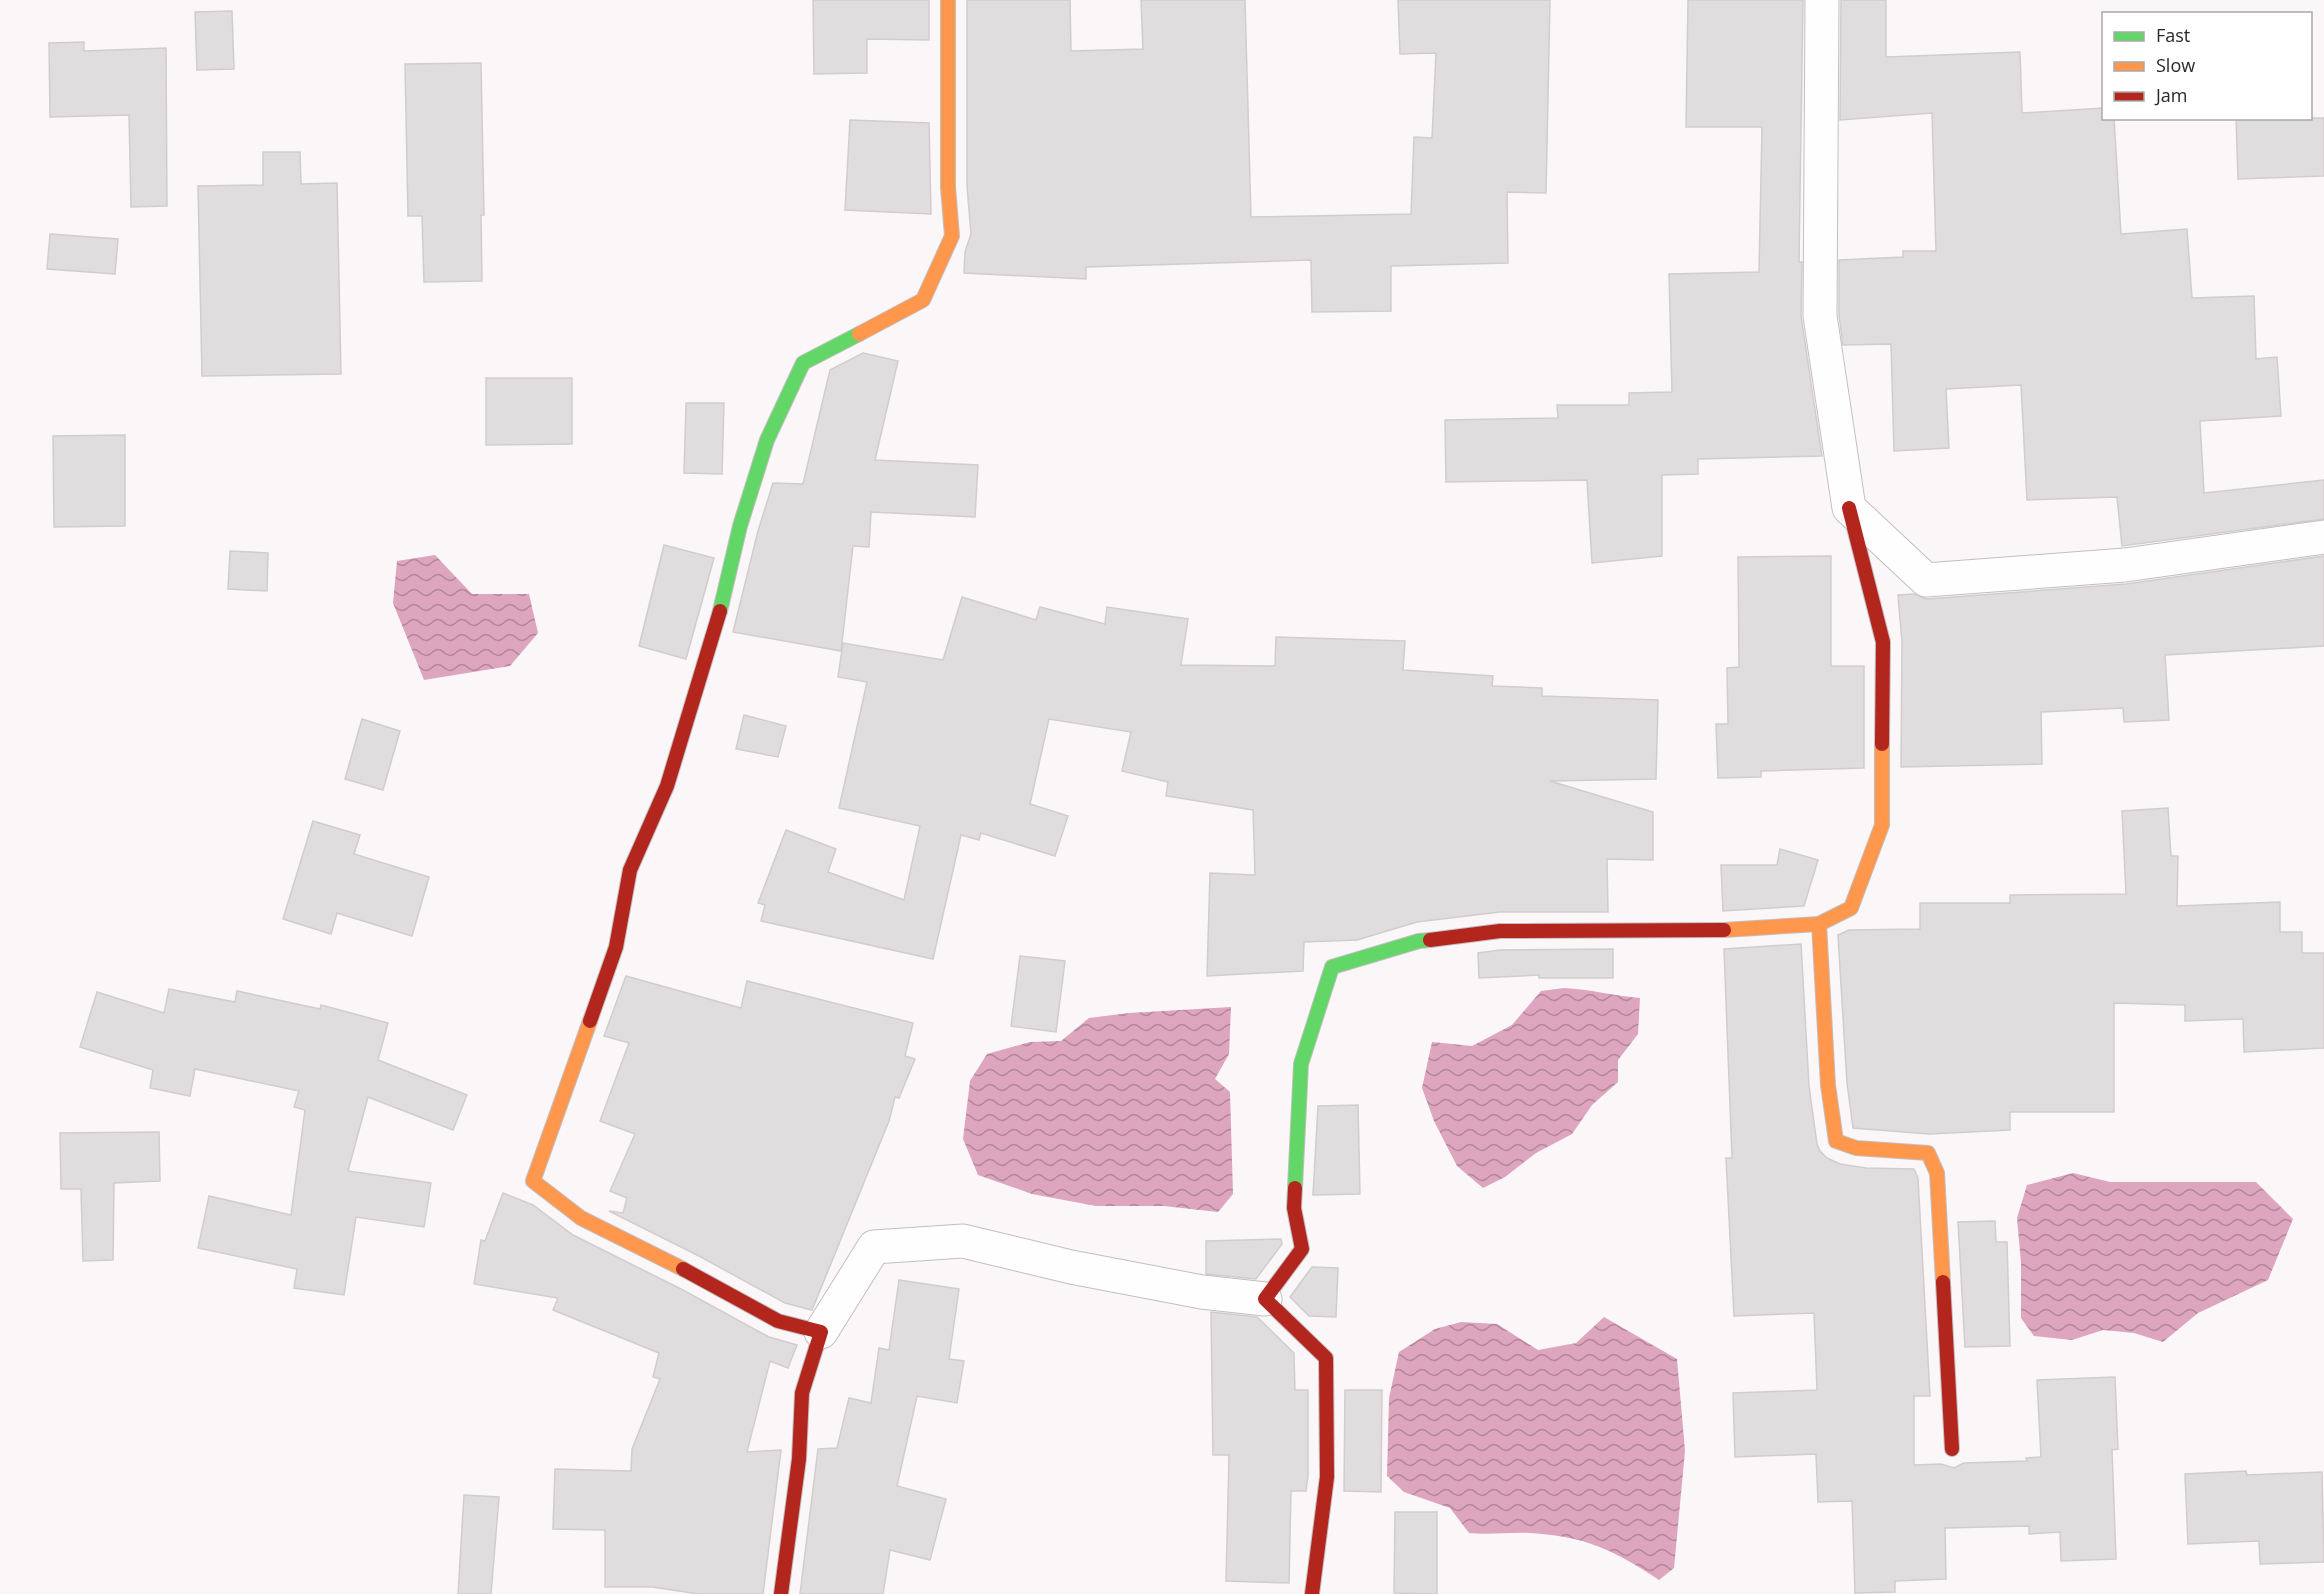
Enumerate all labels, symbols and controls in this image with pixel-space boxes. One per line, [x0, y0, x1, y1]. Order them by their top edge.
legend [2102, 12, 2312, 120]
text: Fast [2156, 23, 2190, 47]
text: Slow [2156, 53, 2195, 77]
text: Jam [2154, 83, 2188, 107]

